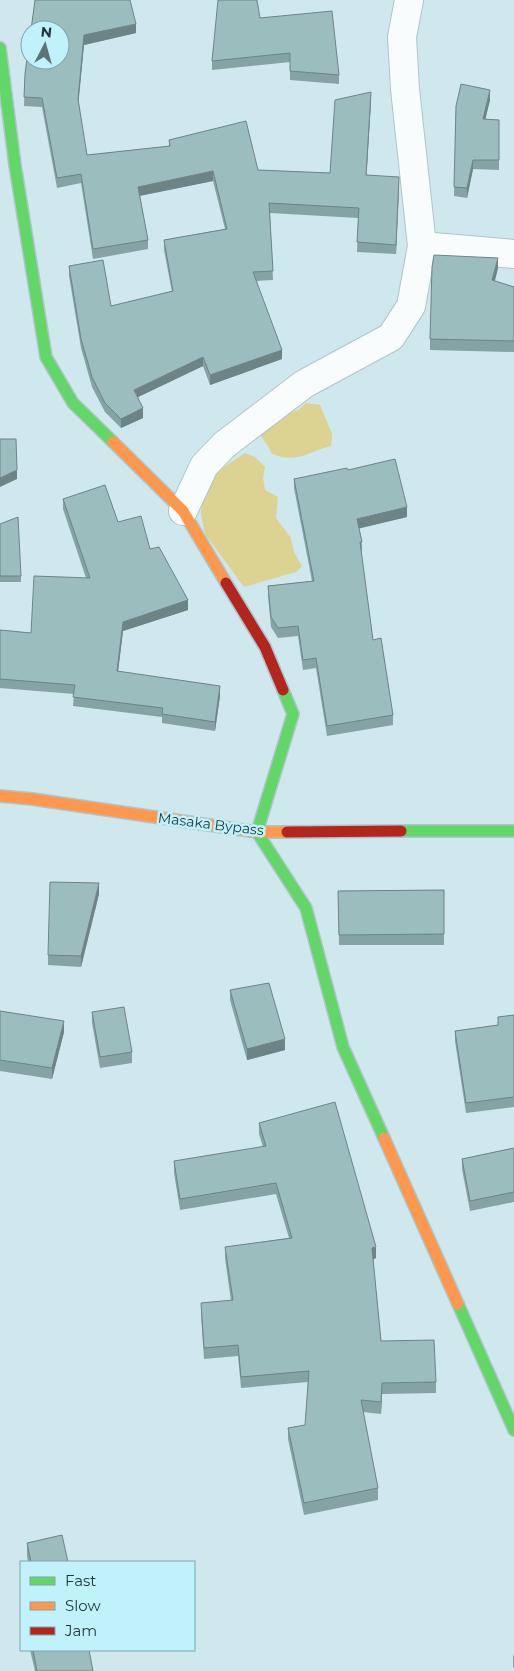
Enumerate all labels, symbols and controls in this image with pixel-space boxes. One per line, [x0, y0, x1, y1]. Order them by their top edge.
north arrow [20, 20, 70, 70]
text: N [40, 23, 53, 42]
street label: Masaka Bypass [157, 809, 265, 839]
legend [20, 1561, 195, 1651]
text: Fast [65, 1571, 96, 1590]
text: Slow [65, 1596, 101, 1615]
text: Jam [64, 1621, 97, 1640]

